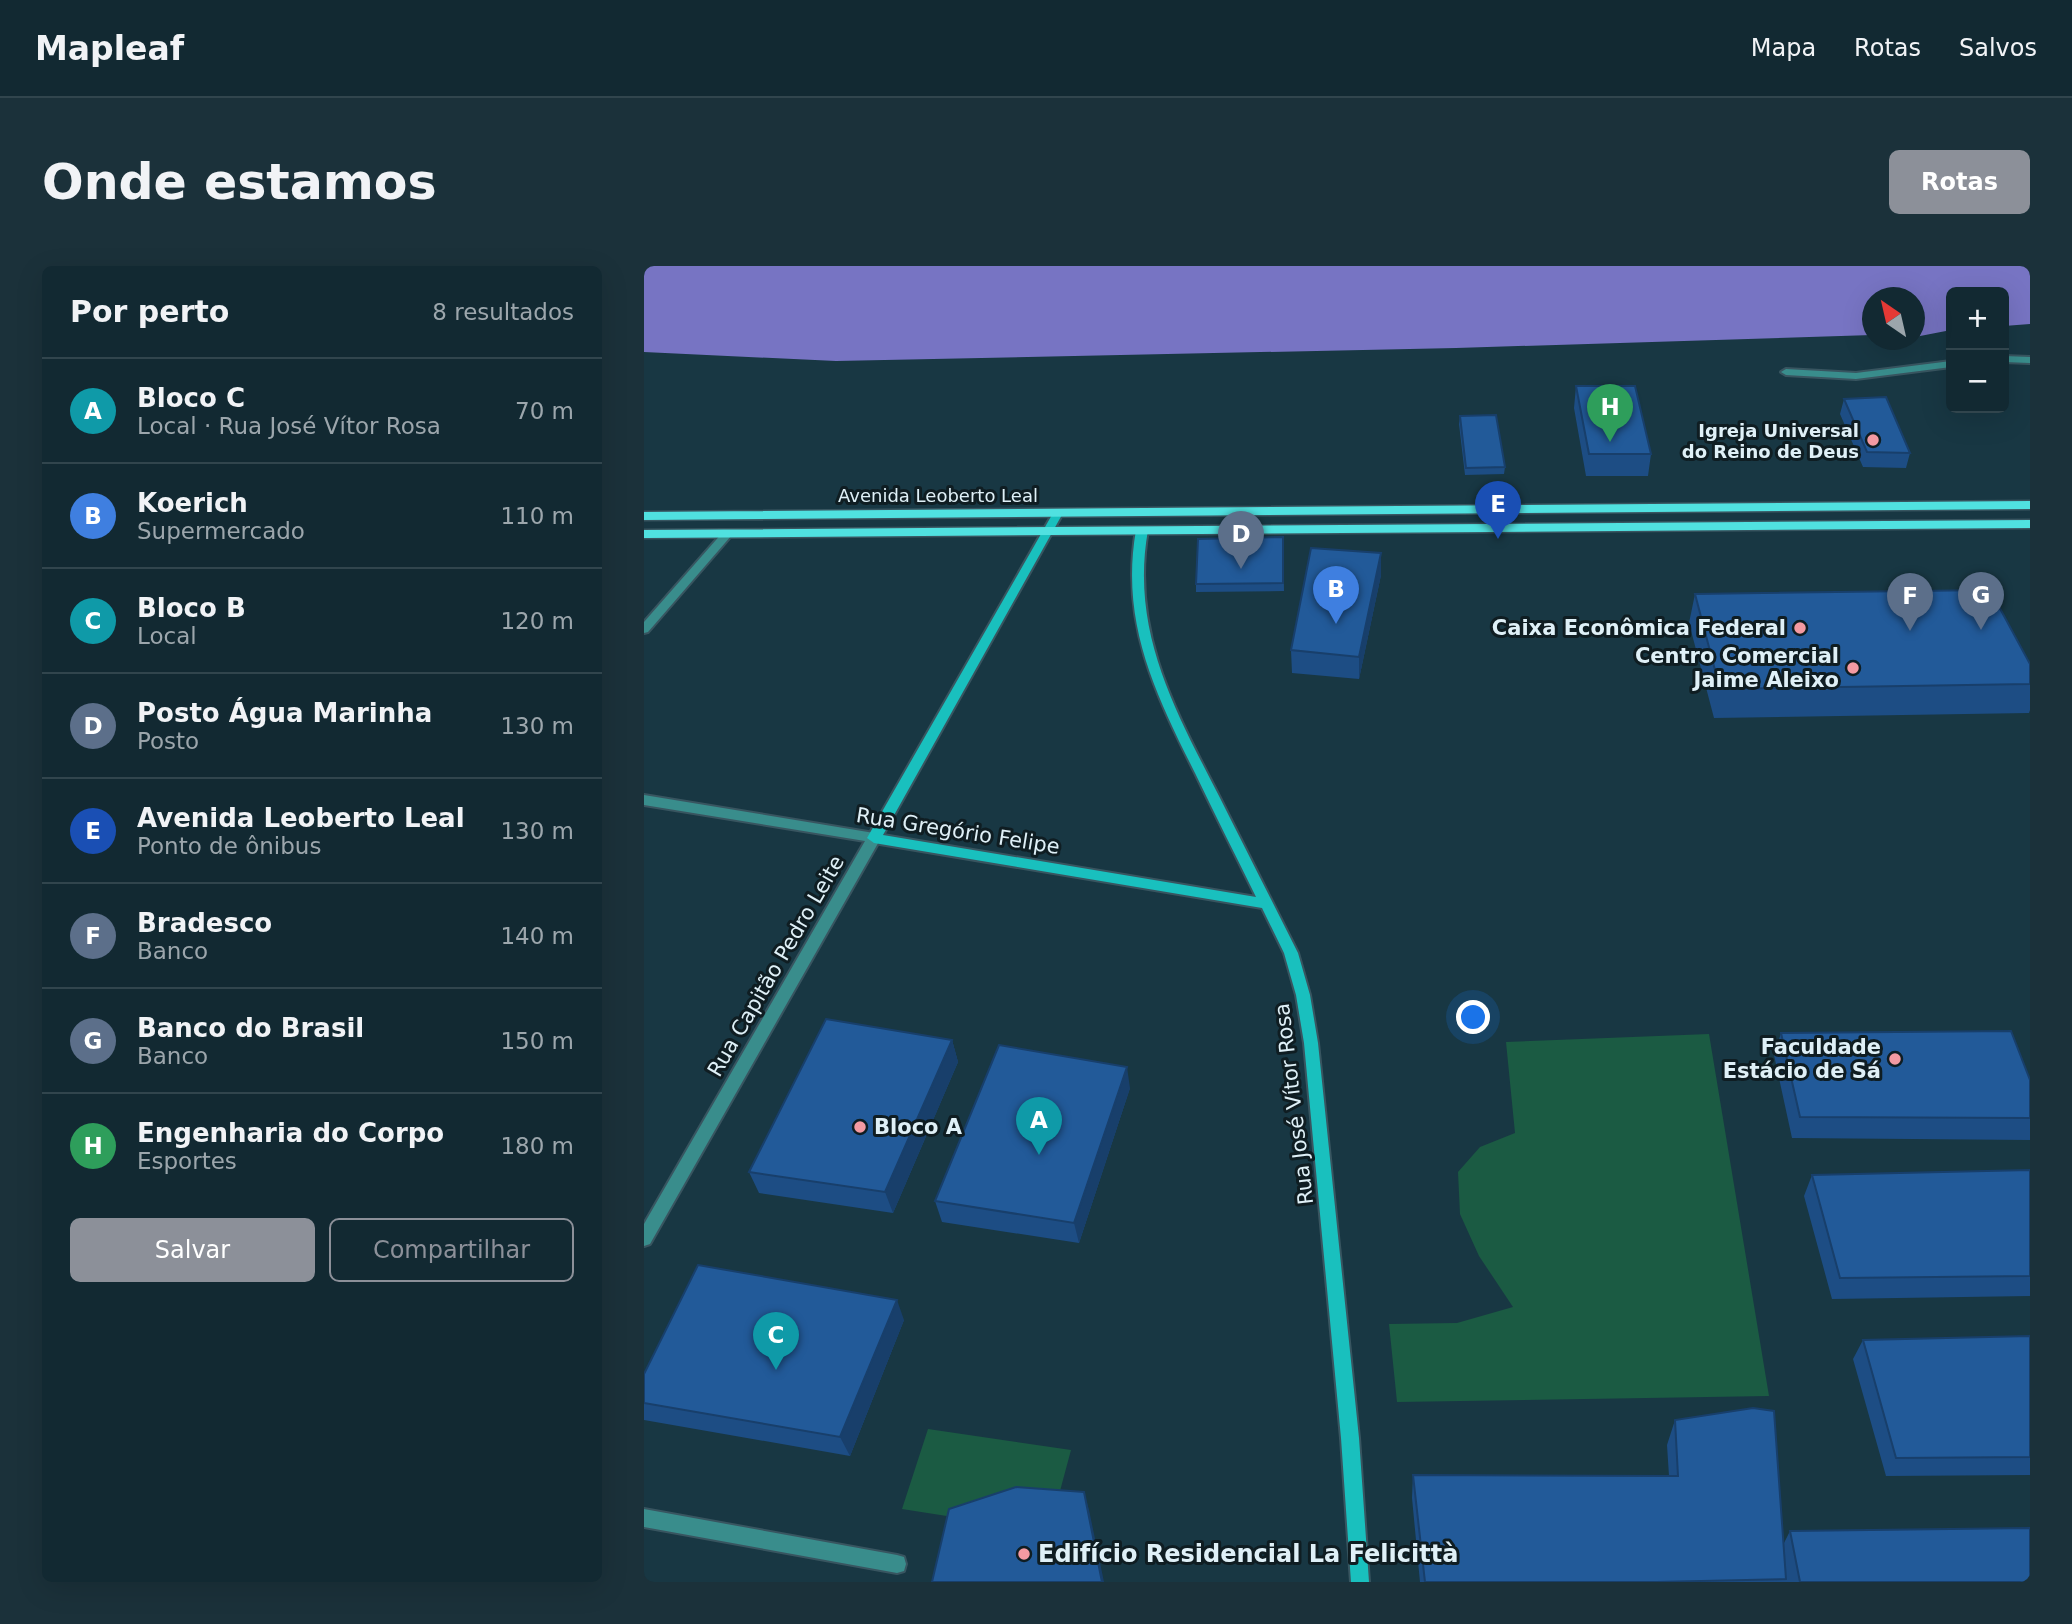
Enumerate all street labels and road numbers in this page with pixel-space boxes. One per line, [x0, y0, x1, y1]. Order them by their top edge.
street label: Avenida Leoberto Leal [838, 485, 1038, 506]
street label: Rua Gregório Felipe [854, 803, 1062, 859]
street label: Rua Capitão Pedro Leite [703, 851, 849, 1081]
street label: Rua José Vítor Rosa [1270, 1002, 1318, 1206]

